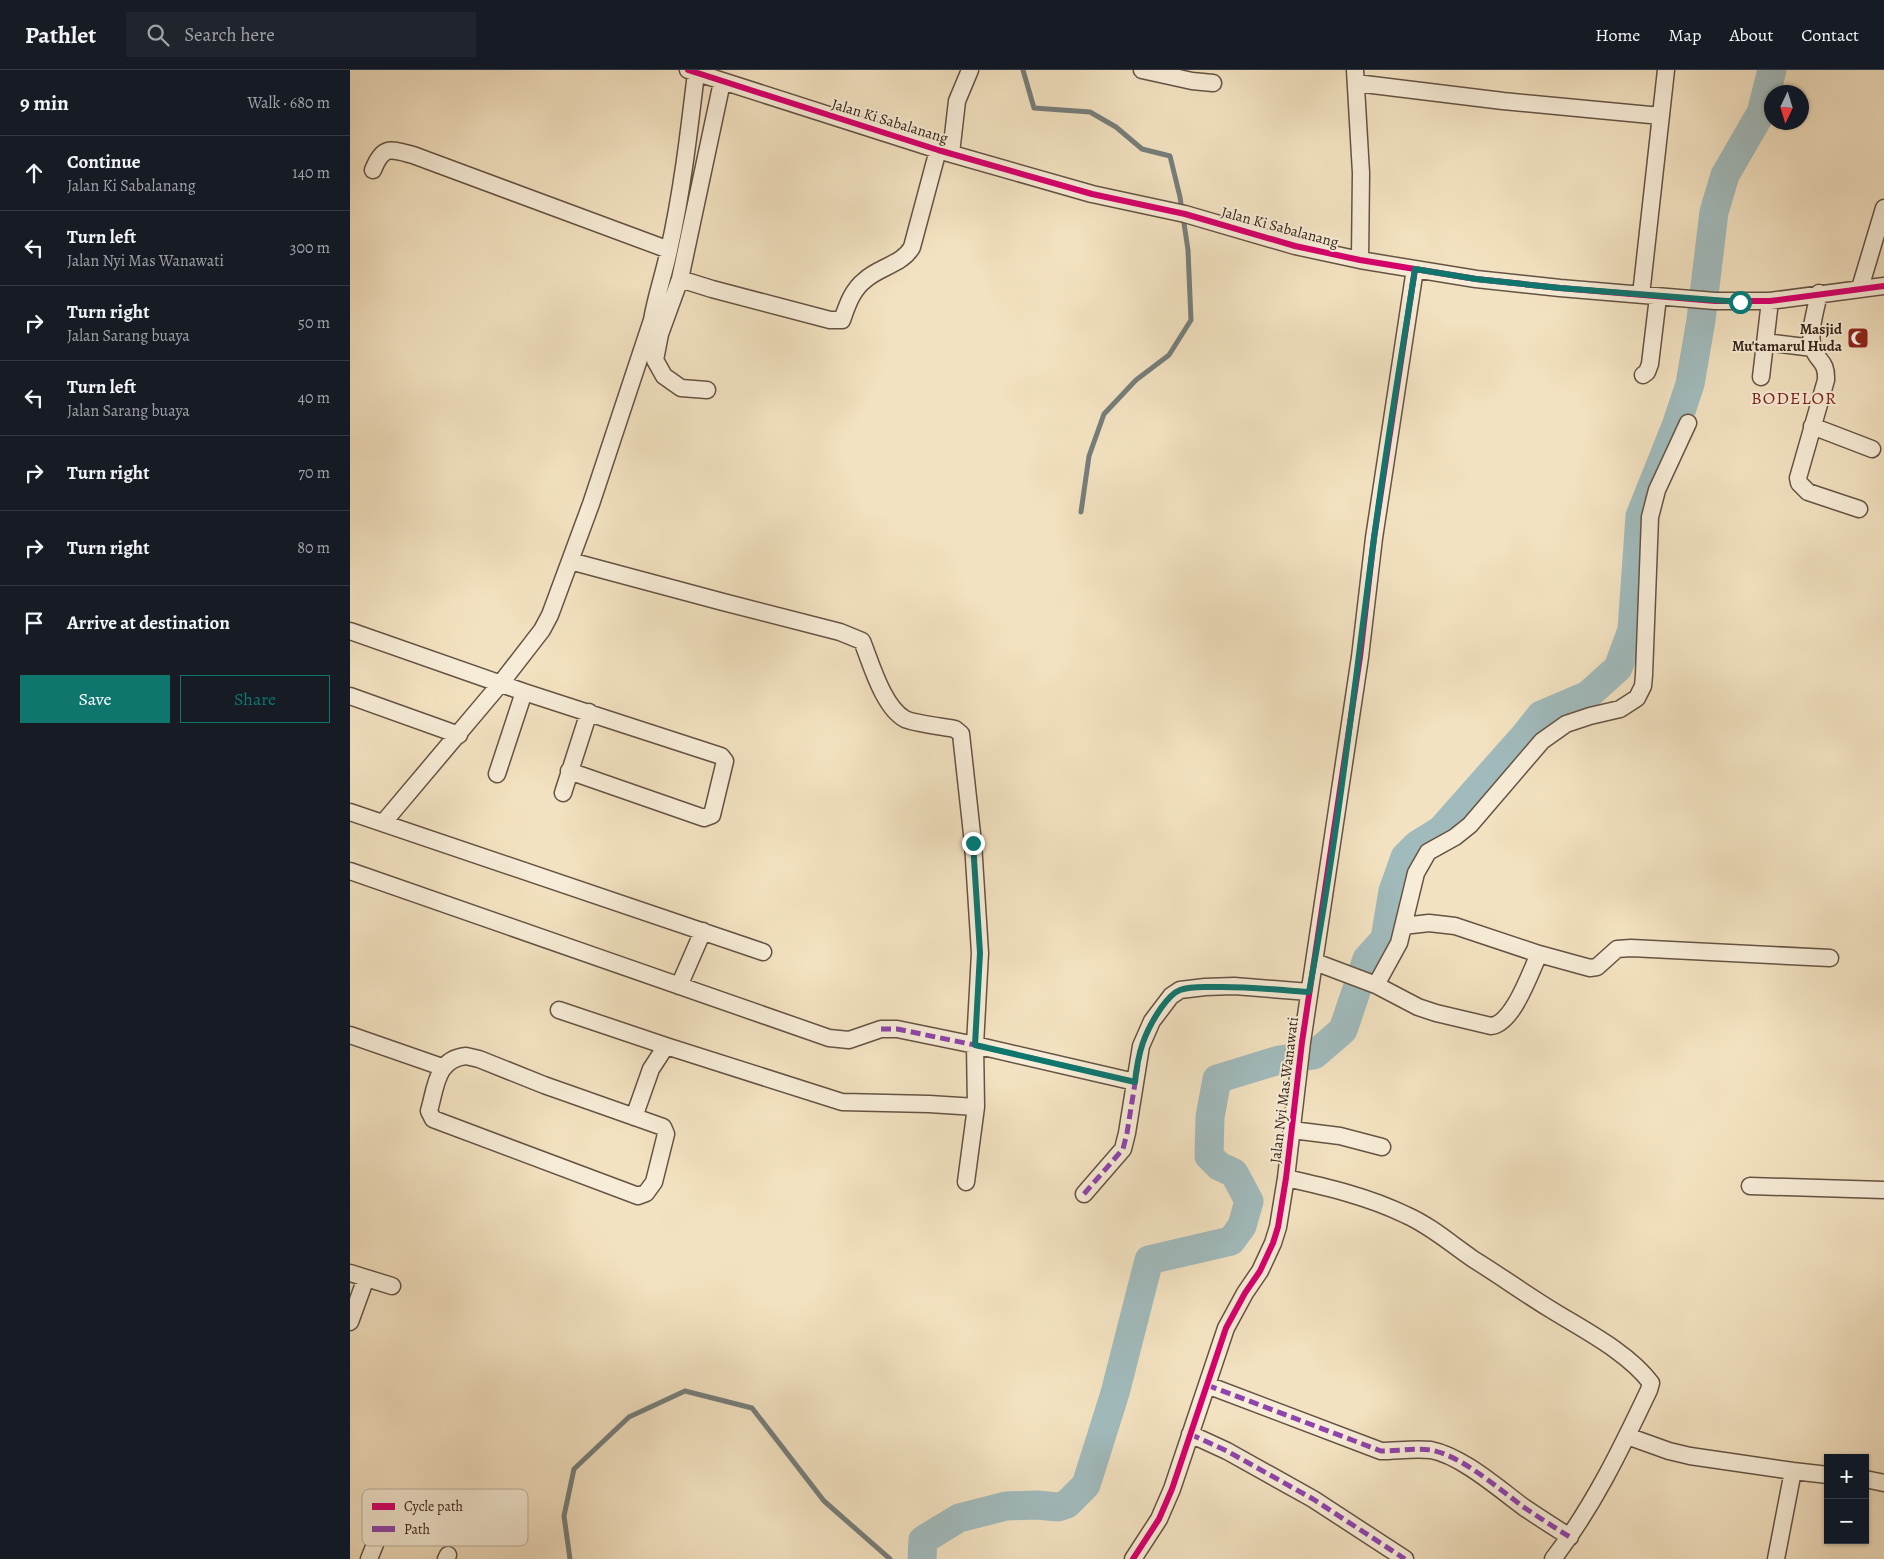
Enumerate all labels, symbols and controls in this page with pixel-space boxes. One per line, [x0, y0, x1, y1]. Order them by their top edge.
search box [126, 12, 476, 57]
text: Pathlet [25, 19, 96, 51]
icon: search [144, 21, 172, 49]
text: Search here [184, 22, 275, 48]
text: Home [1595, 23, 1640, 47]
text: Map [1668, 23, 1701, 47]
text: About [1729, 23, 1773, 47]
text: Contact [1801, 23, 1859, 47]
north arrow [1764, 85, 1809, 130]
text: 9 min [20, 89, 69, 117]
text: Walk · 680 m [247, 92, 330, 114]
street label: Jalan Ki Sabalanang [829, 94, 951, 148]
text: Continue [67, 149, 141, 175]
icon: ahead [20, 159, 48, 187]
text: 140 m [292, 162, 330, 184]
text: Jalan Ki Sabalanang [67, 175, 196, 197]
street label: Jalan Ki Sabalanang [1219, 202, 1341, 252]
text: Turn left [67, 224, 136, 250]
icon: left [20, 234, 48, 262]
text: 300 m [290, 237, 330, 259]
text: Jalan Nyi Mas Wanawati [67, 250, 224, 272]
route start [1729, 291, 1752, 314]
text: Turn right [67, 299, 149, 325]
icon: right [20, 309, 48, 337]
text: 50 m [298, 312, 330, 334]
place label: Masjid Mu'tamarul Huda [1732, 319, 1843, 356]
text: Jalan Sarang buaya [67, 325, 190, 347]
mosque icon: Masjid Mu'tamarul Huda [1846, 326, 1870, 350]
text: Turn left [67, 374, 136, 400]
icon: left [20, 384, 48, 412]
district label: BODELOR [1751, 386, 1837, 410]
text: 40 m [298, 387, 330, 409]
text: Jalan Sarang buaya [67, 400, 190, 422]
icon: right [20, 459, 48, 487]
text: Turn right [67, 460, 149, 486]
text: 70 m [298, 462, 330, 484]
icon: right [20, 534, 48, 562]
text: Turn right [67, 535, 149, 561]
text: 80 m [297, 537, 330, 559]
icon: arrive [20, 609, 48, 637]
text: Arrive at destination [67, 610, 230, 636]
button: Save [20, 675, 170, 723]
button: Share [180, 675, 330, 723]
route end [962, 832, 985, 855]
street label: Jalan Nyi Mas Wanawati [1265, 1016, 1303, 1164]
map controls [1824, 1454, 1869, 1544]
button: + [1824, 1454, 1869, 1499]
legend [362, 1489, 528, 1546]
text: Cycle path [404, 1497, 464, 1516]
button: − [1824, 1499, 1869, 1544]
text: Path [404, 1520, 431, 1539]

